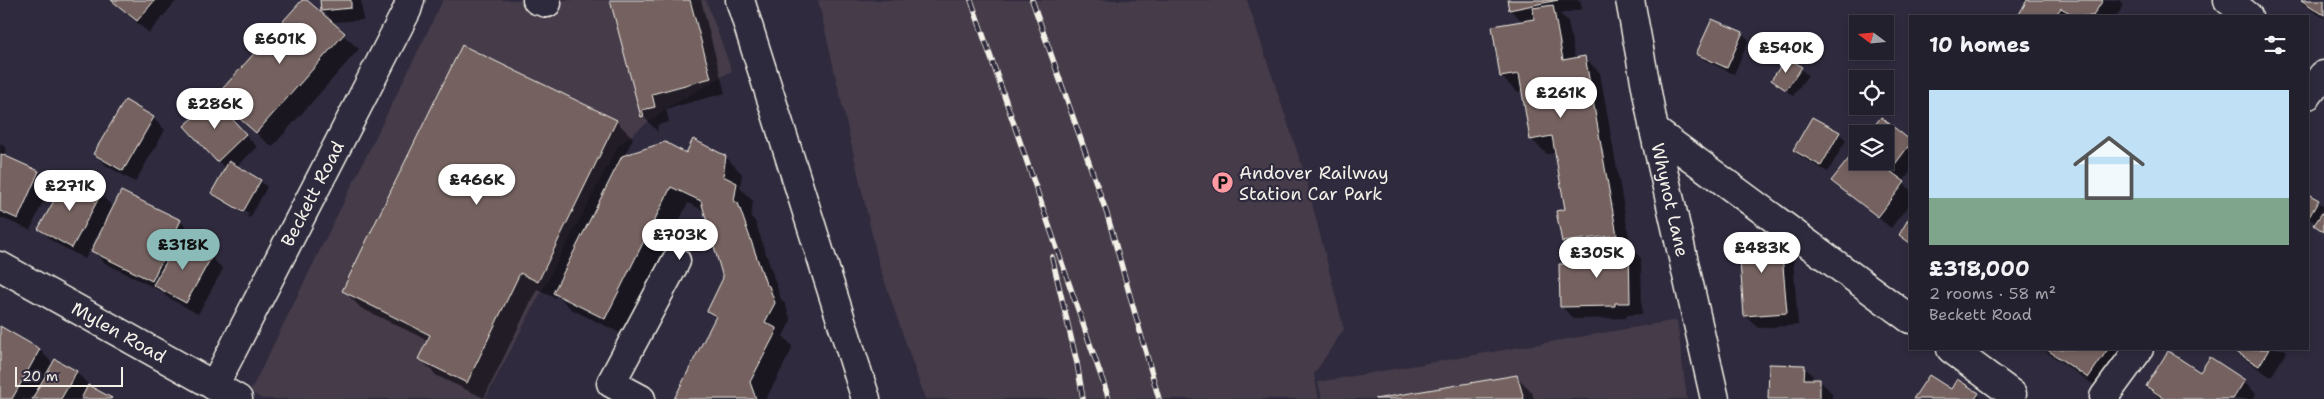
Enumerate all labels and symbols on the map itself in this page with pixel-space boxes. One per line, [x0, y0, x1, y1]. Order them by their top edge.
north arrow [1849, 15, 1894, 60]
pin: £601K [245, 22, 315, 65]
pin: £540K [1751, 32, 1821, 74]
pin: £261K [1526, 76, 1596, 119]
pin: £286K [180, 88, 250, 130]
street label: Beckett Road [276, 137, 350, 251]
street label: Whynot Lane [1645, 141, 1694, 259]
place label: Andover Railway Station Car Park [1239, 161, 1389, 206]
pin: £466K [442, 164, 512, 206]
pin: £271K [35, 170, 105, 212]
parking icon: Andover Railway Station Car Park [1211, 171, 1235, 195]
pin: £703K [645, 218, 715, 261]
pin: £318K [148, 228, 218, 271]
pin: £483K [1727, 232, 1797, 274]
pin: £305K [1562, 236, 1632, 279]
street label: Mylen Road [67, 296, 170, 368]
scale bar [15, 364, 122, 387]

